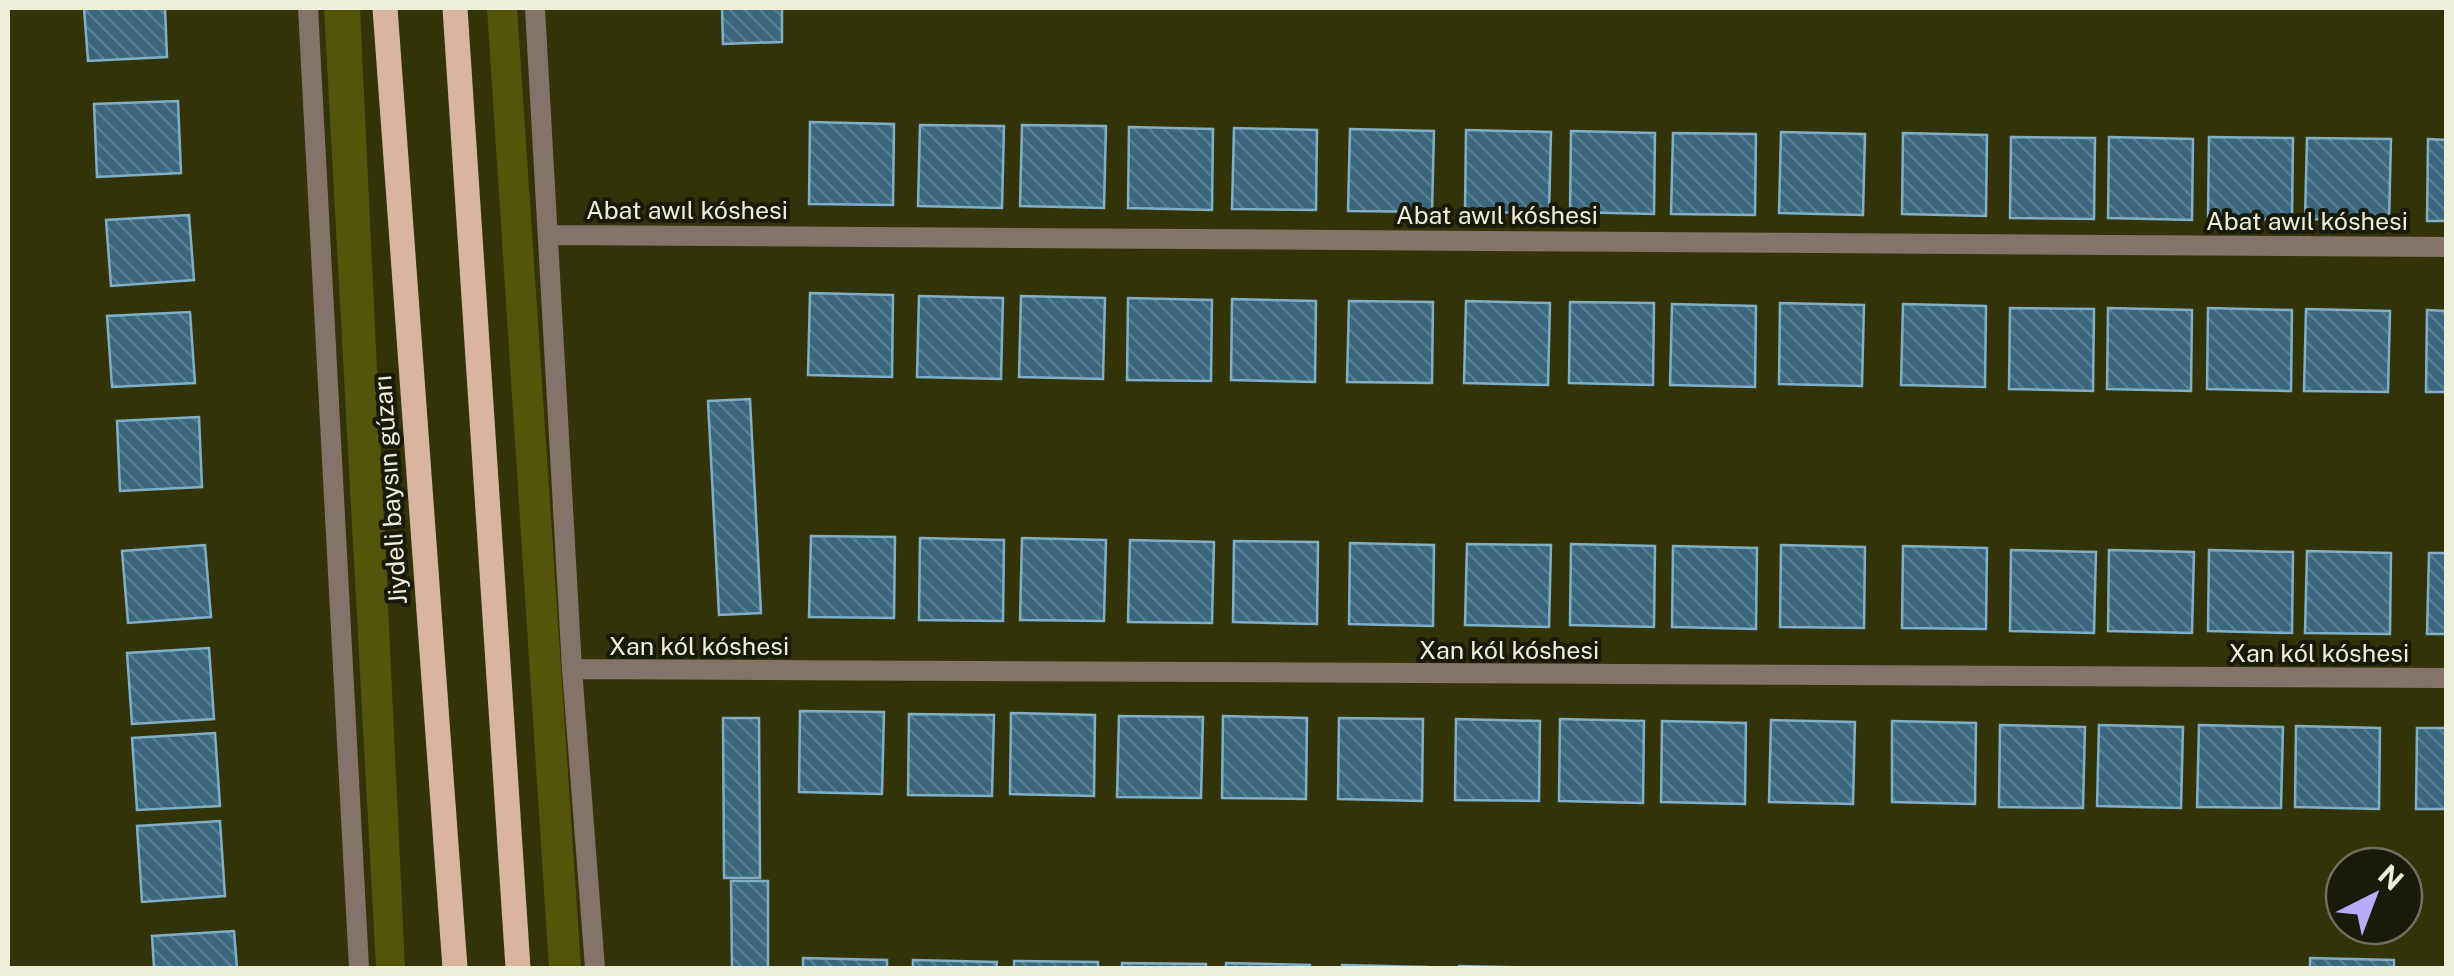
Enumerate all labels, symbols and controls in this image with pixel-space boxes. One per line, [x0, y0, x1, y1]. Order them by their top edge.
street label: Abat awıl kóshesi [586, 195, 788, 225]
street label: Abat awıl kóshesi [1396, 200, 1598, 230]
street label: Abat awıl kóshesi [2206, 206, 2408, 236]
street label: Jiydeli baysın gúzarı [367, 374, 413, 606]
street label: Xan kól kóshesi [609, 631, 789, 661]
street label: Xan kól kóshesi [1419, 635, 1599, 665]
street label: Xan kól kóshesi [2229, 638, 2409, 668]
north arrow [2324, 846, 2424, 946]
text: N [2372, 857, 2410, 897]

